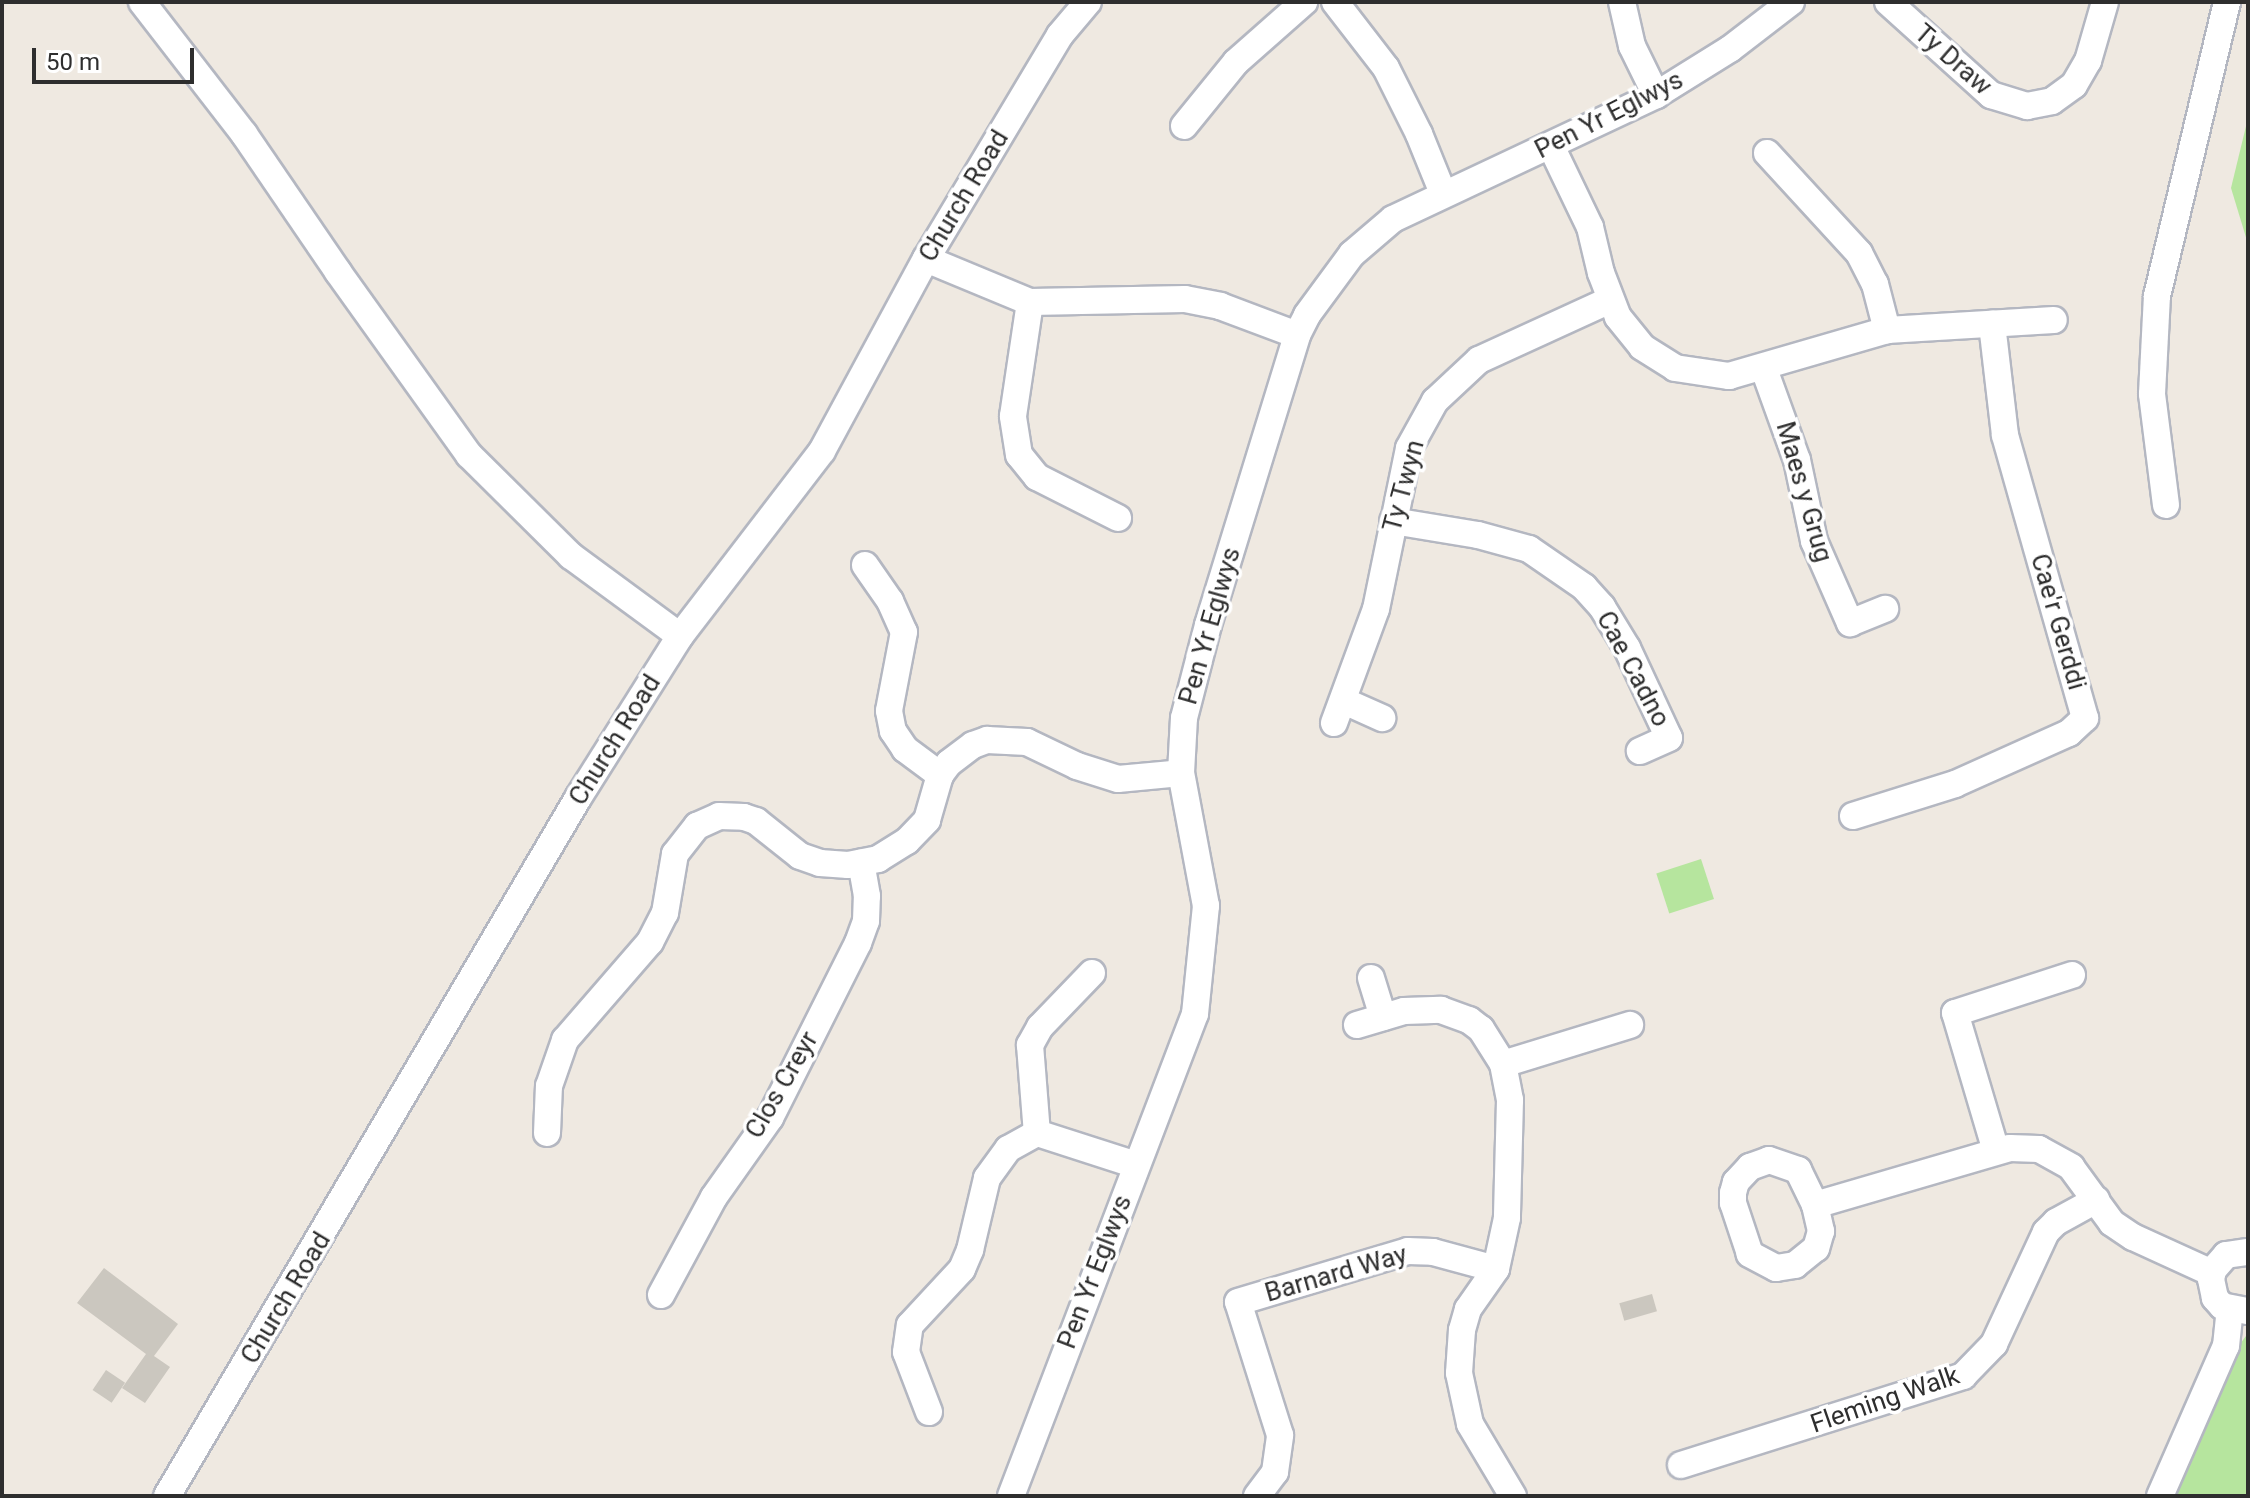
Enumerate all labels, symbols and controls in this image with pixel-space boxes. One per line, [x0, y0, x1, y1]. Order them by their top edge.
street label: Ty Draw [1908, 18, 1998, 102]
scale bar [36, 32, 198, 82]
text: 50 m [46, 48, 100, 76]
street label: Pen Yr Eglwys [1530, 64, 1688, 166]
street label: Church Road [912, 124, 1016, 268]
street label: Maes y Grug [1769, 418, 1839, 566]
street label: Ty Twyn [1377, 436, 1431, 536]
street label: Pen Yr Eglwys [1173, 544, 1247, 708]
street label: Cae'r Gerddi [2024, 550, 2092, 694]
street label: Cae Cadno [1590, 606, 1676, 732]
street label: Church Road [563, 669, 667, 811]
street label: Clos Creyr [739, 1026, 825, 1144]
street label: Pen Yr Eglwys [1051, 1191, 1139, 1353]
street label: Church Road [234, 1226, 338, 1370]
street label: Barnard Way [1261, 1239, 1411, 1309]
street label: Fleming Walk [1807, 1360, 1963, 1440]

